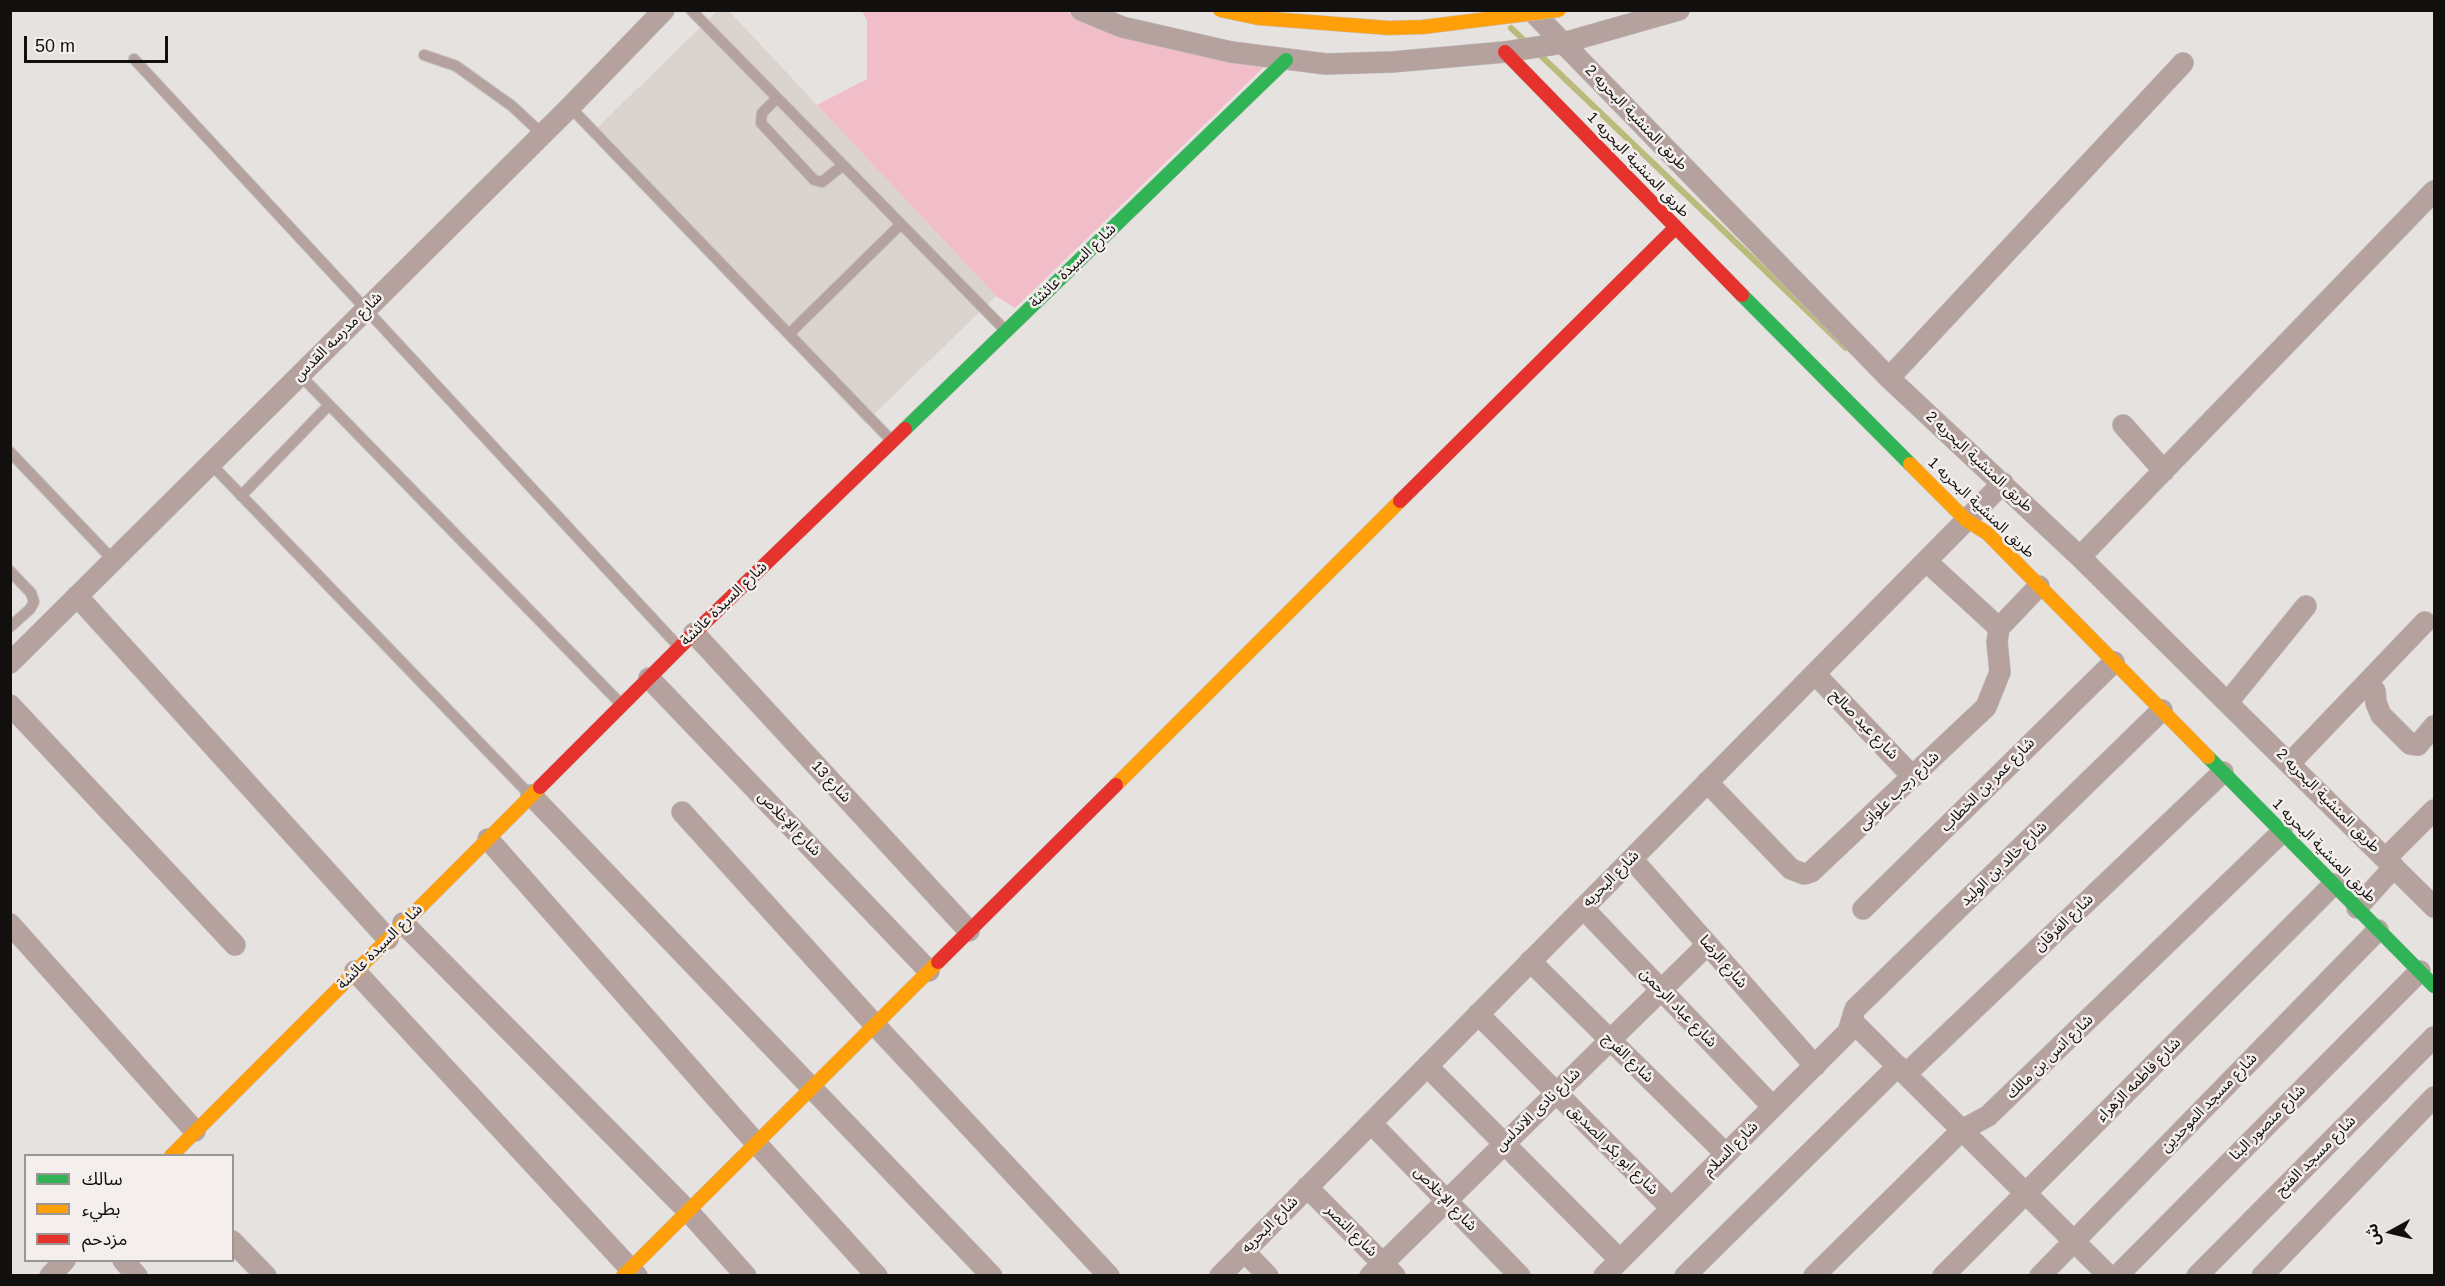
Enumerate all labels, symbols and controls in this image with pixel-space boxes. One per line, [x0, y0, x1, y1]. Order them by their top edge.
scale bar [27, 24, 171, 62]
text: 50 m [35, 36, 75, 56]
street label: طريق المنشية البحريه 2 [1581, 62, 1691, 174]
street label: طريق المنشية البحريه 1 [1583, 109, 1693, 221]
street label: شارع السيدة عائشة [1026, 220, 1120, 312]
street label: شارع مدرسه القدس [290, 289, 386, 385]
street label: طريق المنشية البحريه 2 [1922, 408, 2036, 516]
street label: طريق المنشية البحريه 1 [1924, 454, 2038, 562]
street label: شارع السيدة عائشة [677, 558, 771, 650]
street label: شارع عيد صالح [1826, 686, 1902, 764]
street label: شارع عمر بن الخطاب [1937, 734, 2039, 836]
street label: طريق المنشية البحريه 2 [2272, 745, 2384, 857]
street label: شارع رجب علوانى [1855, 748, 1943, 834]
street label: شارع 13 [807, 758, 855, 806]
street label: شارع الإخلاص [754, 788, 824, 860]
street label: طريق المنشية البحريه 1 [2268, 795, 2380, 907]
street label: شارع خالد بن الوليد [1957, 818, 2051, 910]
street label: شارع البحريه [1579, 847, 1643, 911]
street label: شارع الفرقان [2031, 890, 2097, 956]
street label: شارع السيدة عائشة [334, 901, 426, 993]
street label: شارع الرضا [1695, 932, 1751, 992]
street label: شارع عباد الرحمن [1636, 965, 1720, 1051]
street label: شارع انس بن مالك [2003, 1011, 2097, 1103]
street label: شارع الفرج [1599, 1029, 1657, 1087]
street label: شارع فاطمه الزهراء [2093, 1034, 2185, 1126]
street label: شارع مسجد الموحدين [2157, 1050, 2261, 1156]
street label: شارع نادى الاندلس [1492, 1065, 1584, 1155]
street label: شارع منصور البنا [2226, 1081, 2310, 1165]
street label: شارع ابو بكر الصديق [1564, 1101, 1662, 1199]
street label: شارع مسجد الفتح [2272, 1112, 2360, 1200]
street label: شارع السلام [1700, 1118, 1762, 1180]
legend [24, 1154, 234, 1262]
street label: شارع الإخلاص [1410, 1163, 1480, 1235]
text: سالك [82, 1169, 123, 1189]
street label: شارع البحريه [1238, 1193, 1302, 1257]
text: بطيء [82, 1199, 120, 1219]
street label: شارع النصر [1321, 1201, 1381, 1261]
north arrow [2361, 1202, 2421, 1262]
text: ش [2363, 1223, 2383, 1247]
text: مزدحم [82, 1229, 127, 1249]

